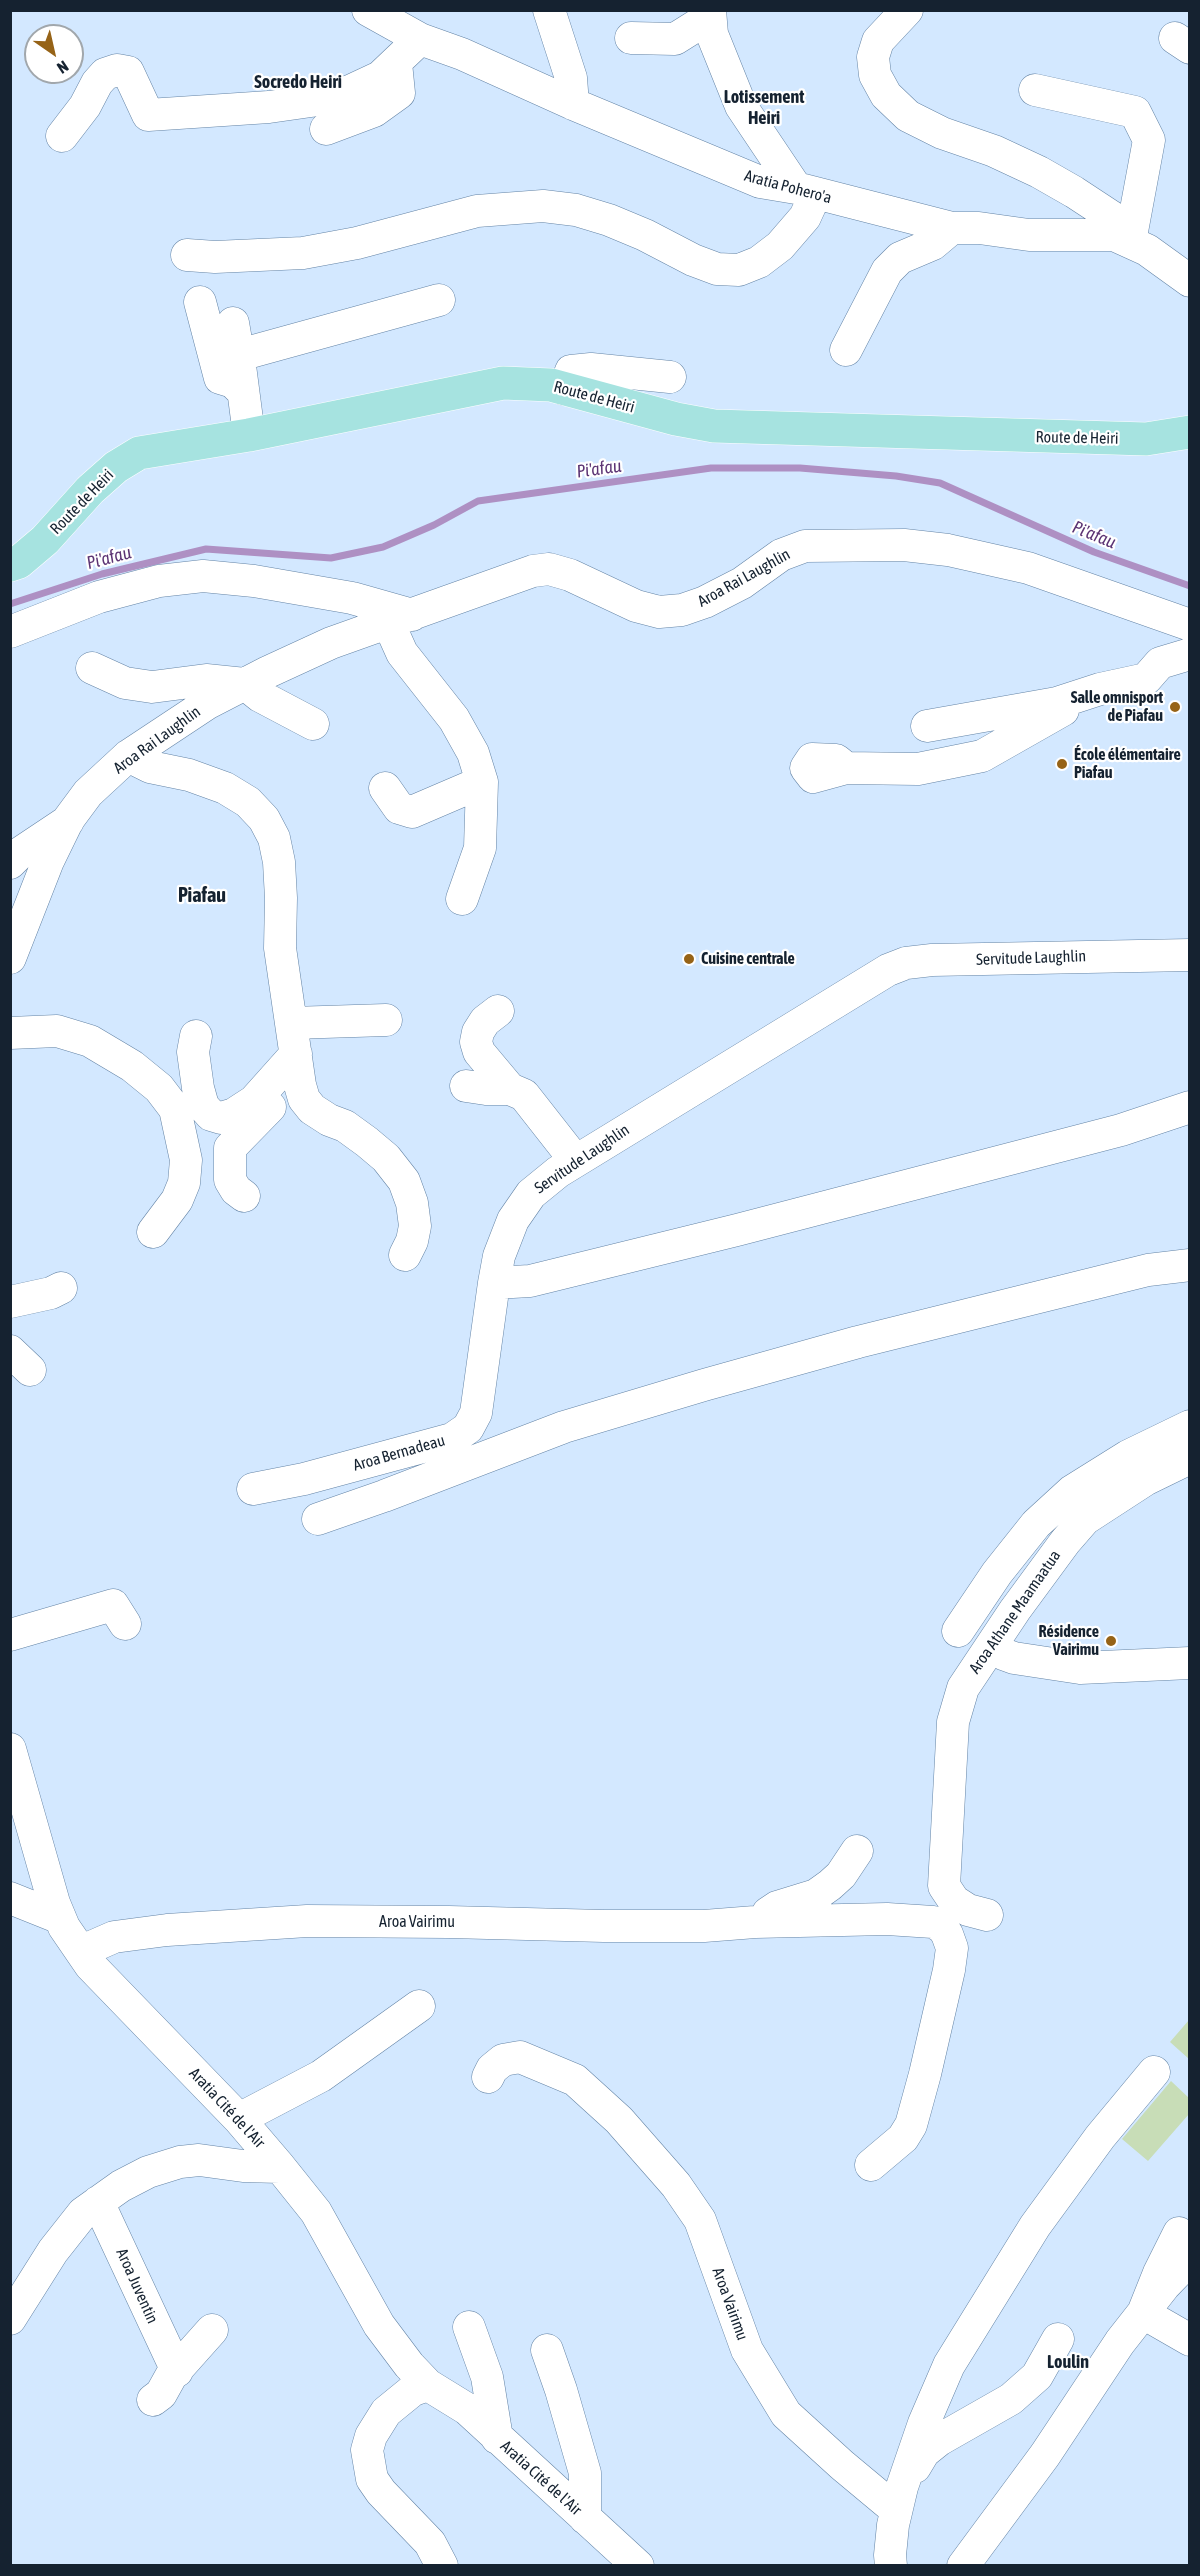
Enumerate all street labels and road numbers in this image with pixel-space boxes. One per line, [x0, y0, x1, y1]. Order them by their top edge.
street label: Aratia Pohero'a [742, 166, 834, 208]
street label: Route de Heiri [552, 377, 636, 417]
street label: Route de Heiri [1035, 428, 1119, 448]
street label: Route de Heiri [46, 466, 118, 538]
street label: Aroa Rai Laughlin [694, 545, 794, 611]
street label: Aroa Rai Laughlin [110, 702, 204, 778]
street label: Servitude Laughlin [976, 946, 1086, 970]
street label: Servitude Laughlin [531, 1120, 633, 1198]
street label: Aroa Bernadeau [351, 1431, 447, 1475]
street label: Aroa Athane Maamaatua [965, 1547, 1065, 1677]
street label: Aroa Vairimu [379, 1912, 455, 1932]
street label: Aratia Cité de l'Air [185, 2064, 269, 2152]
street label: Aroa Juventin [112, 2246, 162, 2326]
street label: Aroa Vairimu [708, 2265, 752, 2343]
street label: Aratia Cité de l'Air [496, 2437, 586, 2519]

